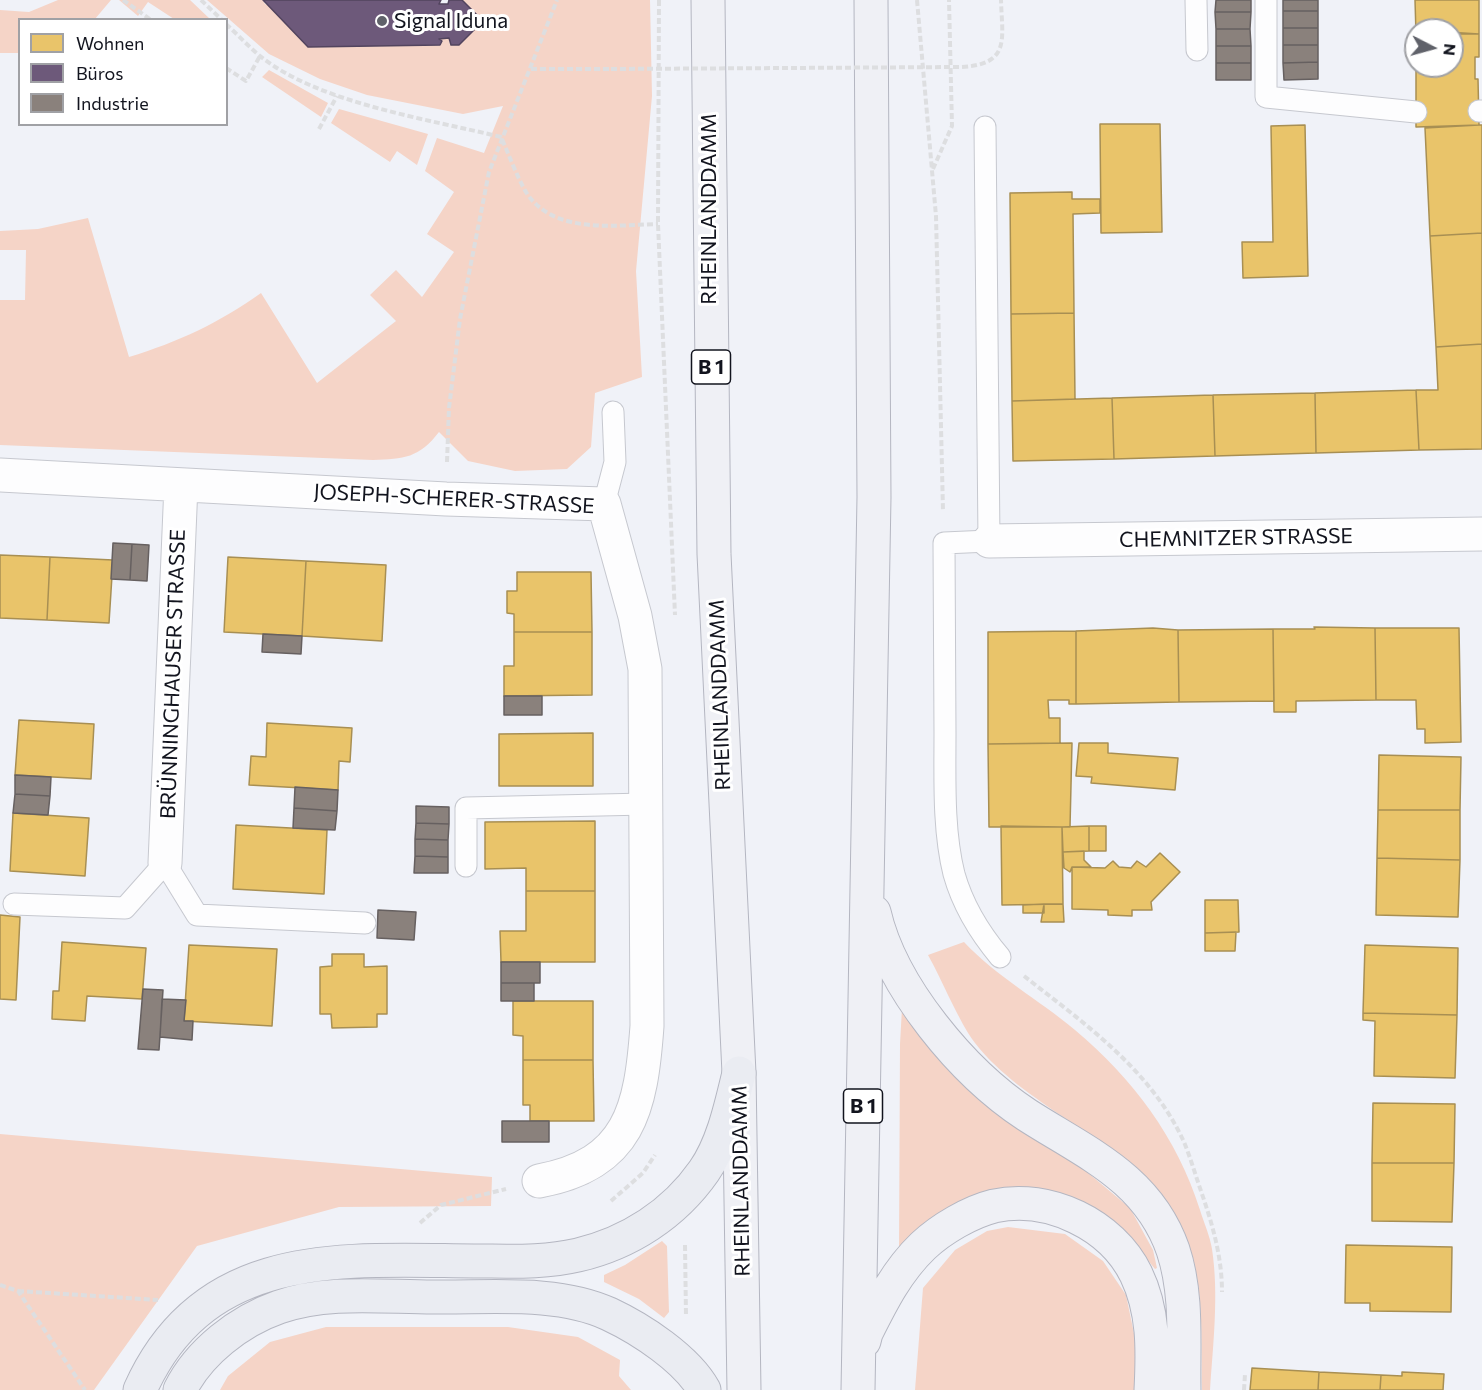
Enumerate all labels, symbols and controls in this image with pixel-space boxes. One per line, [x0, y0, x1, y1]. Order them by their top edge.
place label: Signal Iduna [394, 8, 508, 34]
marker: Signal Iduna [375, 14, 389, 28]
legend [18, 18, 228, 126]
north arrow [1404, 18, 1464, 78]
text: Wohnen [76, 32, 144, 54]
text: N [1440, 43, 1460, 57]
text: Büros [76, 62, 123, 84]
text: Industrie [76, 92, 149, 114]
street label: RHEINLANDDAMM [696, 113, 722, 305]
road number: B 1 [692, 350, 730, 384]
street label: JOSEPH-SCHERER-STRASSE [313, 479, 595, 519]
street label: CHEMNITZER STRASSE [1119, 523, 1353, 553]
street label: BRÜNNINGHAUSER STRASSE [155, 529, 191, 819]
street label: RHEINLANDDAMM [704, 599, 736, 791]
street label: RHEINLANDDAMM [727, 1085, 755, 1277]
road number: B 1 [844, 1089, 882, 1123]

